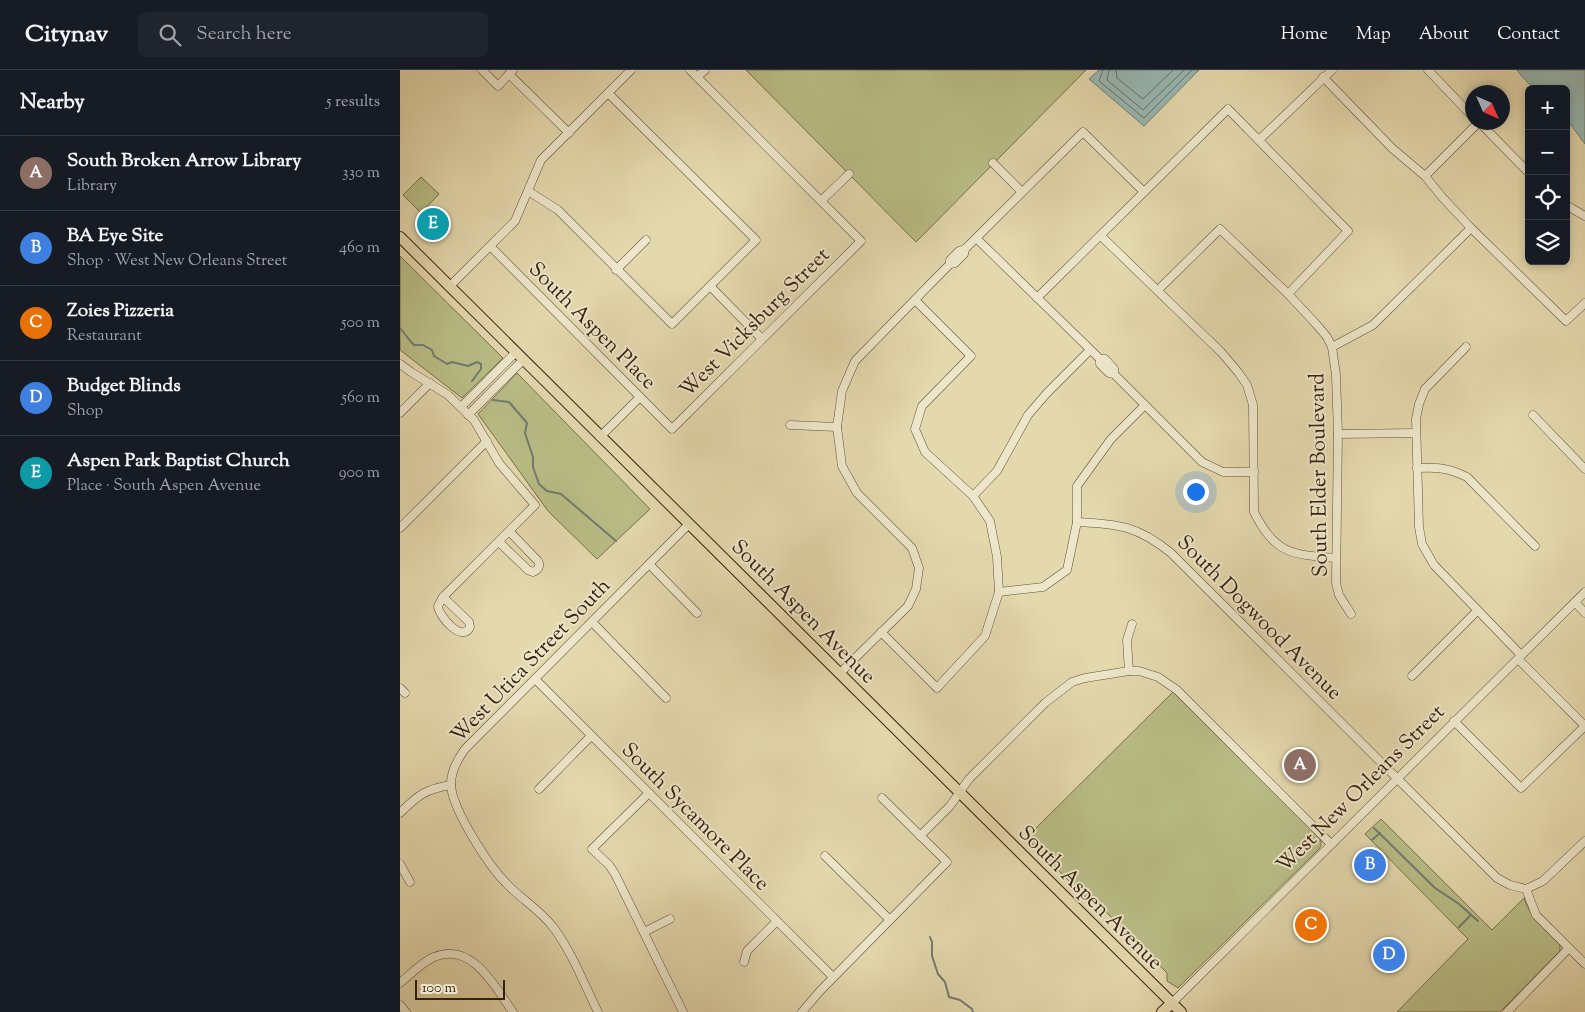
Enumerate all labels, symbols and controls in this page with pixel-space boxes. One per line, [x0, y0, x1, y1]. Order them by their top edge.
search box [138, 12, 488, 57]
text: Citynav [25, 18, 108, 52]
icon: search [156, 21, 184, 49]
text: Search here [196, 21, 292, 48]
text: Home [1281, 22, 1328, 48]
text: Map [1356, 22, 1391, 48]
text: About [1419, 22, 1469, 48]
text: Contact [1497, 22, 1560, 48]
north arrow [1465, 85, 1510, 130]
map controls [1525, 85, 1570, 265]
button: + [1525, 85, 1570, 130]
text: Nearby [20, 88, 85, 118]
text: 5 results [326, 91, 380, 114]
button: − [1525, 130, 1570, 175]
text: South Broken Arrow Library [67, 148, 302, 175]
text: A [30, 162, 43, 185]
text: 330 m [342, 162, 380, 185]
text: Library [67, 175, 117, 198]
button: locate [1525, 175, 1570, 220]
pin: E [417, 205, 449, 243]
button: layers [1525, 220, 1570, 265]
text: BA Eye Site [67, 223, 163, 250]
text: B [31, 237, 41, 260]
text: 460 m [339, 237, 380, 260]
street label: West Vicksburg Street [673, 241, 837, 405]
text: Shop · West New Orleans Street [67, 250, 287, 273]
street label: South Aspen Place [521, 256, 662, 397]
text: Zoies Pizzeria [67, 298, 174, 325]
text: C [30, 312, 42, 335]
text: 500 m [341, 312, 380, 335]
text: Restaurant [67, 325, 142, 348]
street label: South Elder Boulevard [1303, 372, 1337, 577]
text: Budget Blinds [67, 373, 181, 400]
text: D [30, 387, 42, 410]
text: 560 m [341, 387, 380, 410]
text: Shop [67, 400, 103, 423]
text: Aspen Park Baptist Church [67, 448, 290, 475]
text: E [31, 462, 41, 485]
text: 900 m [339, 462, 380, 485]
text: Place · South Aspen Avenue [67, 475, 261, 498]
your location [1183, 479, 1209, 505]
street label: South Dogwood Avenue [1169, 529, 1348, 708]
street label: South Aspen Avenue [723, 533, 882, 692]
street label: West Utica Street South [445, 572, 618, 751]
street label: West New Orleans Street [1270, 698, 1452, 880]
street label: South Sycamore Place [614, 736, 776, 898]
pin: A [1284, 746, 1316, 784]
street label: South Aspen Avenue [1010, 819, 1169, 978]
pin: B [1354, 846, 1386, 884]
pin: C [1295, 906, 1327, 944]
pin: D [1373, 936, 1405, 974]
scale bar [415, 977, 505, 1000]
text: 100 m [422, 979, 456, 999]

